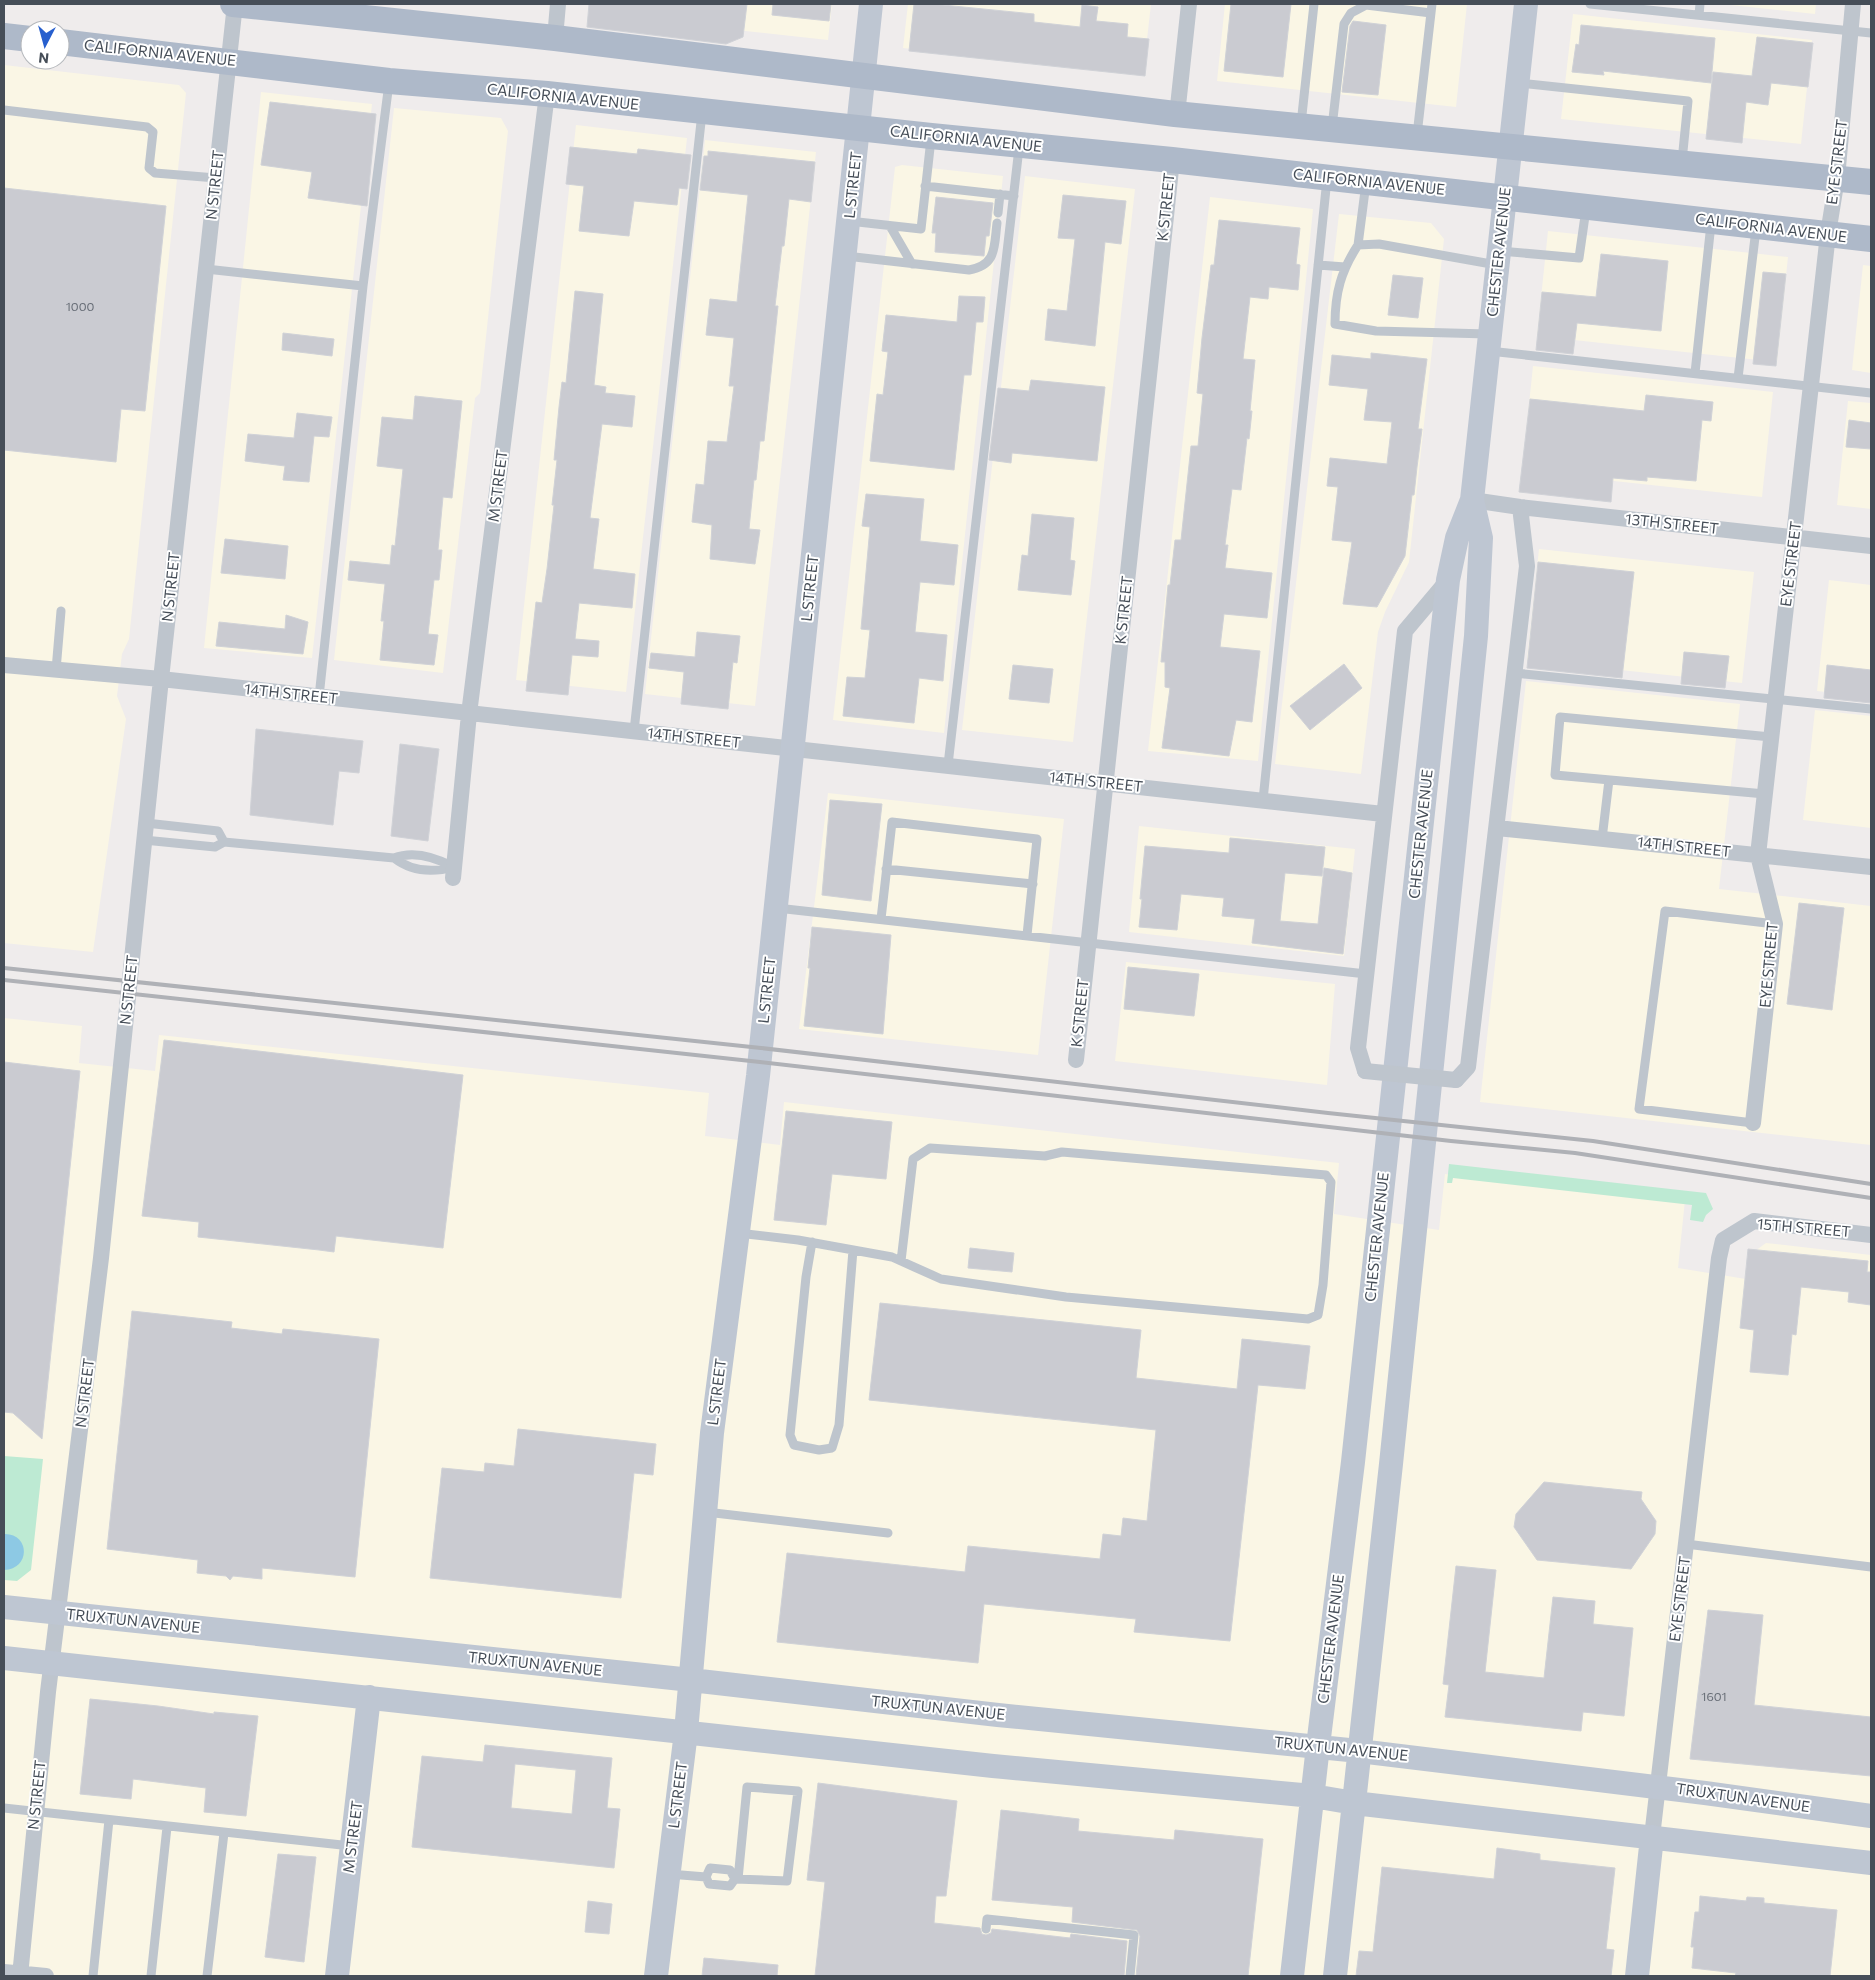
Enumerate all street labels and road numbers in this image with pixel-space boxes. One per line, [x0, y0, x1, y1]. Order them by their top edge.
street label: CALIFORNIA AVENUE [83, 35, 237, 69]
street label: CALIFORNIA AVENUE [486, 79, 640, 113]
street label: EYE STREET [1822, 118, 1850, 206]
street label: CALIFORNIA AVENUE [889, 121, 1043, 155]
street label: N STREET [201, 149, 227, 221]
street label: L STREET [840, 150, 865, 219]
street label: CALIFORNIA AVENUE [1292, 164, 1446, 198]
street label: K STREET [1152, 171, 1178, 242]
street label: CHESTER AVENUE [1482, 186, 1514, 318]
street label: CALIFORNIA AVENUE [1694, 209, 1848, 245]
street label: M STREET [484, 448, 510, 523]
street label: 13TH STREET [1624, 509, 1720, 537]
street label: EYE STREET [1776, 520, 1804, 608]
street label: N STREET [157, 551, 183, 623]
street label: L STREET [797, 553, 822, 622]
street label: K STREET [1110, 574, 1136, 645]
street label: 14TH STREET [243, 679, 339, 707]
street label: 14TH STREET [646, 723, 742, 751]
street label: 14TH STREET [1048, 767, 1144, 795]
street label: CHESTER AVENUE [1404, 768, 1436, 900]
street label: 14TH STREET [1636, 832, 1732, 860]
street label: EYE STREET [1755, 921, 1781, 1009]
street label: N STREET [115, 954, 141, 1026]
street label: L STREET [754, 955, 779, 1024]
street label: K STREET [1066, 977, 1092, 1048]
street label: CHESTER AVENUE [1360, 1171, 1392, 1303]
street label: 15TH STREET [1756, 1214, 1852, 1240]
street label: N STREET [71, 1357, 97, 1429]
street label: L STREET [703, 1357, 729, 1426]
street label: EYE STREET [1665, 1555, 1693, 1643]
street label: CHESTER AVENUE [1313, 1573, 1347, 1705]
street label: TRUXTUN AVENUE [65, 1604, 201, 1636]
street label: TRUXTUN AVENUE [467, 1647, 603, 1679]
street label: TRUXTUN AVENUE [870, 1691, 1006, 1723]
street label: TRUXTUN AVENUE [1273, 1732, 1409, 1764]
street label: N STREET [23, 1759, 49, 1831]
street label: L STREET [664, 1760, 690, 1829]
street label: TRUXTUN AVENUE [1675, 1779, 1811, 1815]
street label: M STREET [339, 1799, 365, 1874]

